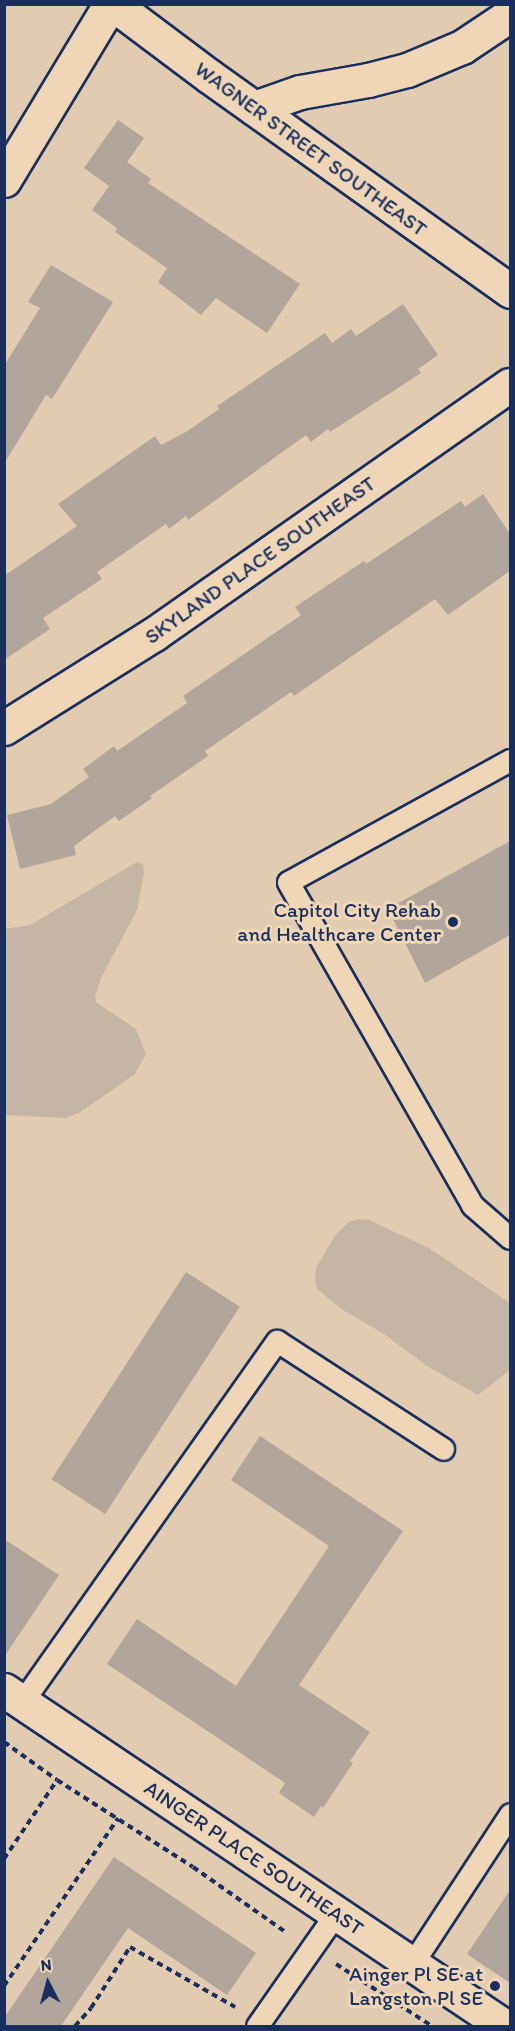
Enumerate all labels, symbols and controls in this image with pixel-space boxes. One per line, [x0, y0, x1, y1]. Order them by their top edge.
street label: WAGNER STREET SOUTHEAST [190, 56, 432, 242]
street label: SKYLAND PLACE SOUTHEAST [140, 471, 380, 649]
place label: Capitol City Rehab and Healthcare Center [237, 897, 441, 947]
marker: Capitol City Rehab and Healthcare Center [446, 915, 460, 929]
street label: AINGER PLACE SOUTHEAST [140, 1775, 368, 1941]
north arrow [18, 1953, 78, 2013]
text: N [40, 1955, 52, 1975]
place label: Ainger Pl SE at Langston Pl SE [349, 1961, 483, 2011]
marker: Ainger Pl SE at Langston Pl SE [488, 1979, 502, 1993]

